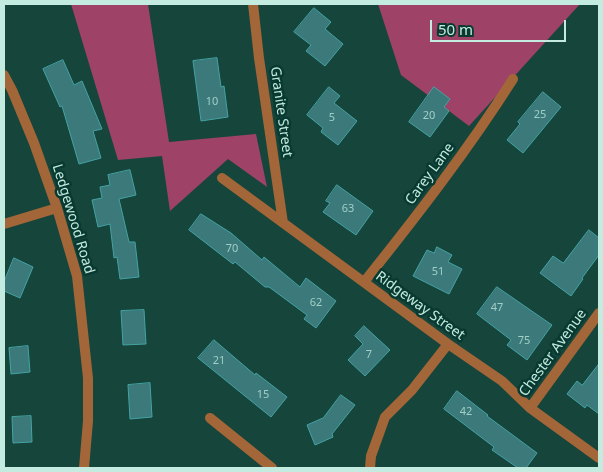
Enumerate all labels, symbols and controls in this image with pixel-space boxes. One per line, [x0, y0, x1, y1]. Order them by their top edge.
scale bar [433, 10, 569, 42]
text: 50 m [438, 19, 473, 39]
street label: Granite Street [266, 66, 296, 158]
house number: 10 [206, 95, 218, 109]
house number: 25 [534, 108, 546, 122]
house number: 20 [423, 109, 435, 123]
house number: 5 [329, 111, 335, 125]
street label: Carey Lane [402, 140, 458, 208]
street label: Ledgewood Road [48, 162, 98, 276]
house number: 63 [342, 202, 354, 216]
house number: 70 [226, 242, 238, 256]
house number: 51 [432, 265, 444, 279]
street label: Ridgeway Street [372, 268, 468, 344]
house number: 62 [310, 296, 322, 310]
house number: 47 [491, 301, 503, 315]
street label: Chester Avenue [516, 306, 590, 400]
house number: 75 [518, 334, 530, 348]
house number: 7 [366, 348, 372, 362]
house number: 21 [213, 354, 225, 368]
house number: 15 [257, 388, 269, 402]
house number: 42 [460, 405, 472, 419]

